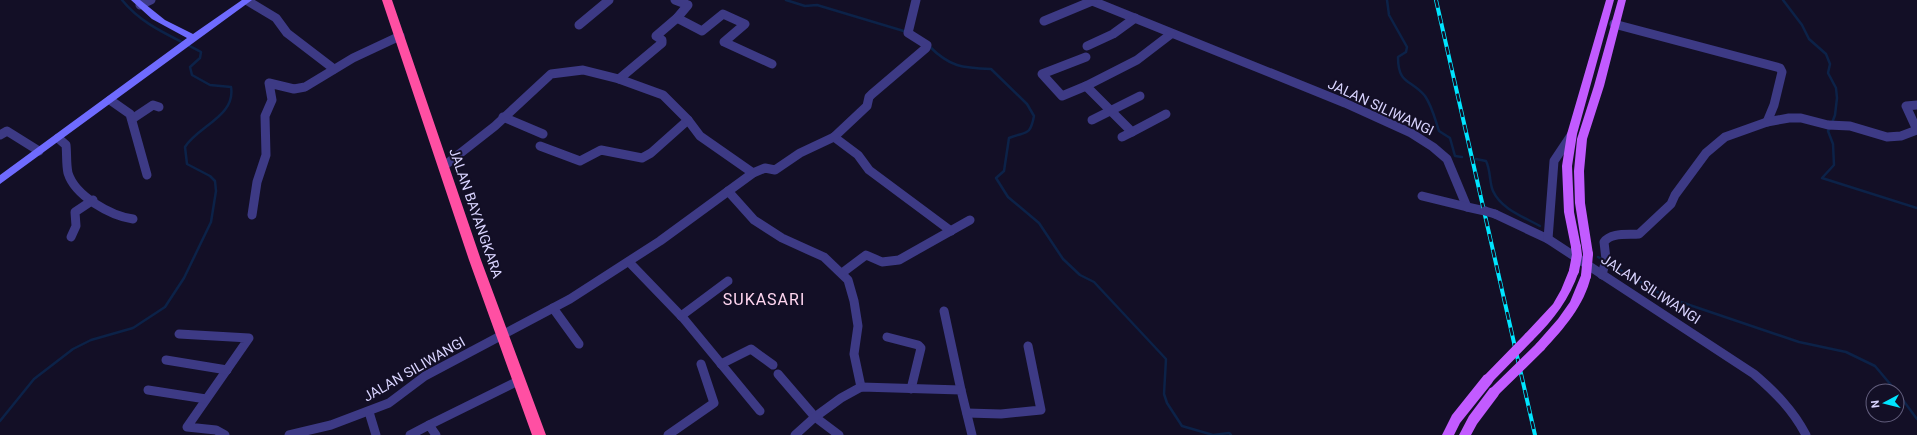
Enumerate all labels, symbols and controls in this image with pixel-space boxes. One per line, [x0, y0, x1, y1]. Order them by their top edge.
street label: JALAN SILIWANGI [1325, 75, 1437, 139]
street label: JALAN BAYANGKARA [446, 146, 506, 280]
street label: JALAN SILIWANGI [1598, 251, 1704, 327]
district label: SUKASARI [723, 290, 805, 309]
street label: JALAN SILIWANGI [360, 333, 468, 405]
north arrow [1865, 383, 1905, 423]
text: N [1869, 399, 1882, 409]

